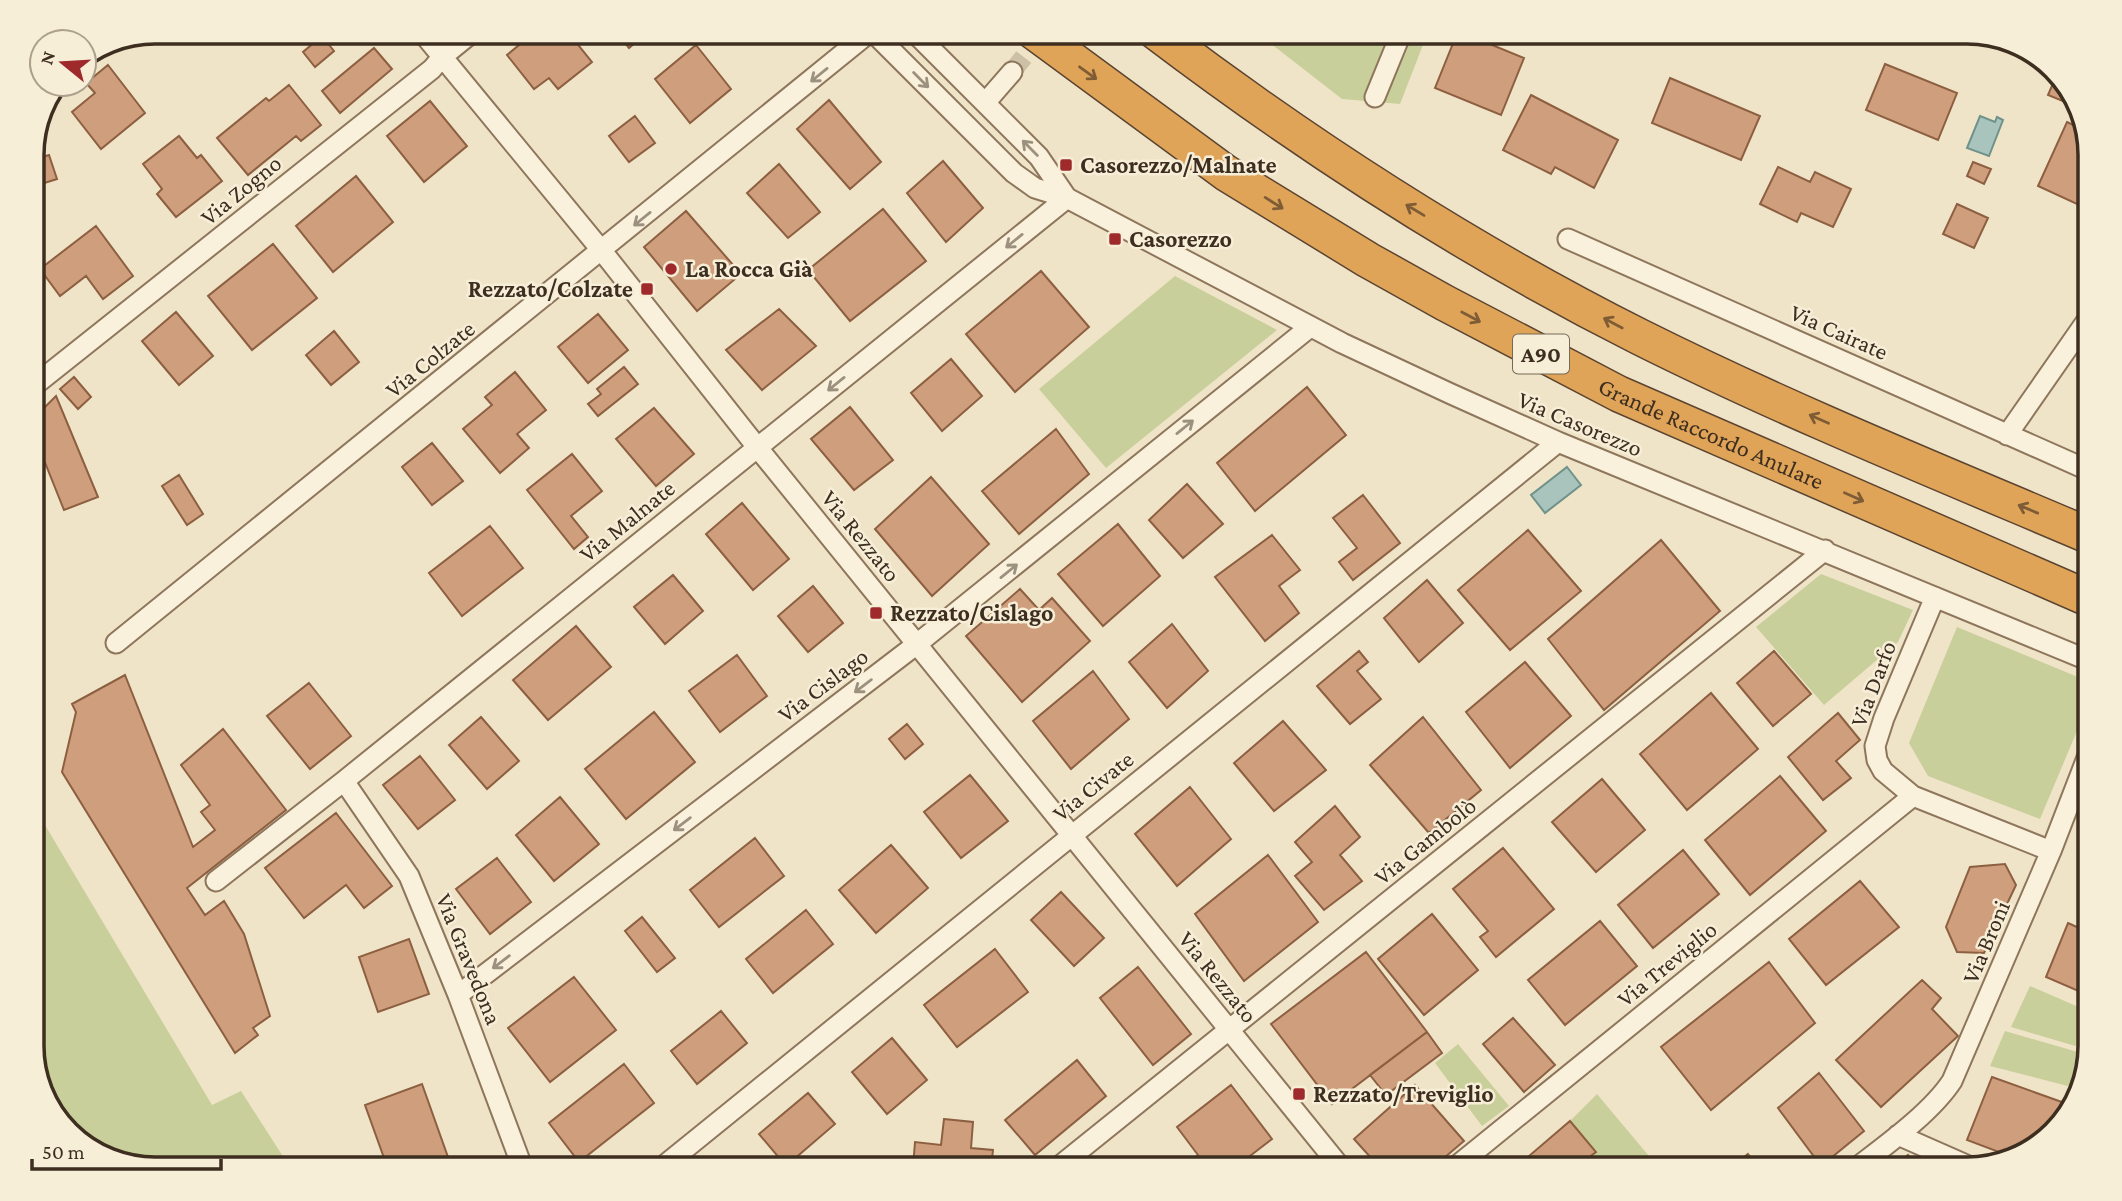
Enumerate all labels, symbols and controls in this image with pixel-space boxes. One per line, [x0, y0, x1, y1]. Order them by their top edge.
north arrow [28, 28, 98, 98]
text: N [35, 48, 59, 67]
one-way arrow [1078, 65, 1097, 80]
one-way arrow [810, 67, 828, 82]
one-way arrow [912, 71, 929, 88]
one-way arrow [1022, 139, 1039, 156]
street label: Via Zogno [195, 149, 286, 230]
place label: Casorezzo/Malnate [1080, 151, 1277, 178]
marker: Casorezzo/Malnate [1058, 157, 1074, 173]
one-way arrow [1264, 196, 1284, 210]
one-way arrow [1406, 203, 1426, 217]
one-way arrow [634, 211, 652, 226]
place label: Casorezzo [1129, 225, 1232, 252]
marker: Casorezzo [1107, 231, 1123, 247]
one-way arrow [1005, 233, 1023, 249]
place label: La Rocca Già [685, 255, 813, 282]
marker: La Rocca Già [663, 261, 679, 277]
place label: Rezzato/Colzate [468, 275, 633, 302]
marker: Rezzato/Colzate [639, 281, 655, 297]
street label: Via Cairate [1786, 298, 1892, 365]
one-way arrow [1460, 310, 1481, 324]
street label: Via Colzate [380, 314, 480, 403]
one-way arrow [1603, 315, 1624, 329]
road number: A90 [1513, 334, 1569, 374]
street label: Grande Raccordo Anulare [1594, 372, 1828, 494]
one-way arrow [828, 376, 846, 391]
street label: Via Casorezzo [1514, 385, 1646, 462]
one-way arrow [1809, 412, 1830, 425]
one-way arrow [1176, 420, 1194, 435]
street label: Via Malnate [574, 474, 680, 567]
street label: Via Rezzato [816, 484, 906, 587]
one-way arrow [1843, 491, 1864, 504]
one-way arrow [2017, 502, 2039, 515]
one-way arrow [999, 563, 1017, 578]
place label: Rezzato/Cislago [890, 599, 1053, 626]
marker: Rezzato/Cislago [868, 605, 884, 621]
street label: Via Darfo [1844, 637, 1901, 731]
street label: Via Cislago [772, 642, 873, 727]
one-way arrow [854, 678, 873, 693]
street label: Via Civate [1047, 745, 1138, 826]
street label: Via Gambolò [1368, 791, 1481, 890]
one-way arrow [673, 816, 692, 831]
street label: Via Gravedona [431, 889, 508, 1028]
street label: Via Broni [1956, 896, 2015, 987]
street label: Via Treviglio [1611, 915, 1722, 1012]
street label: Via Rezzato [1173, 925, 1263, 1028]
one-way arrow [493, 954, 511, 969]
place label: Rezzato/Treviglio [1313, 1080, 1494, 1107]
marker: Rezzato/Treviglio [1291, 1086, 1307, 1102]
scale bar [32, 1128, 220, 1172]
text: 50 m [42, 1140, 85, 1164]

